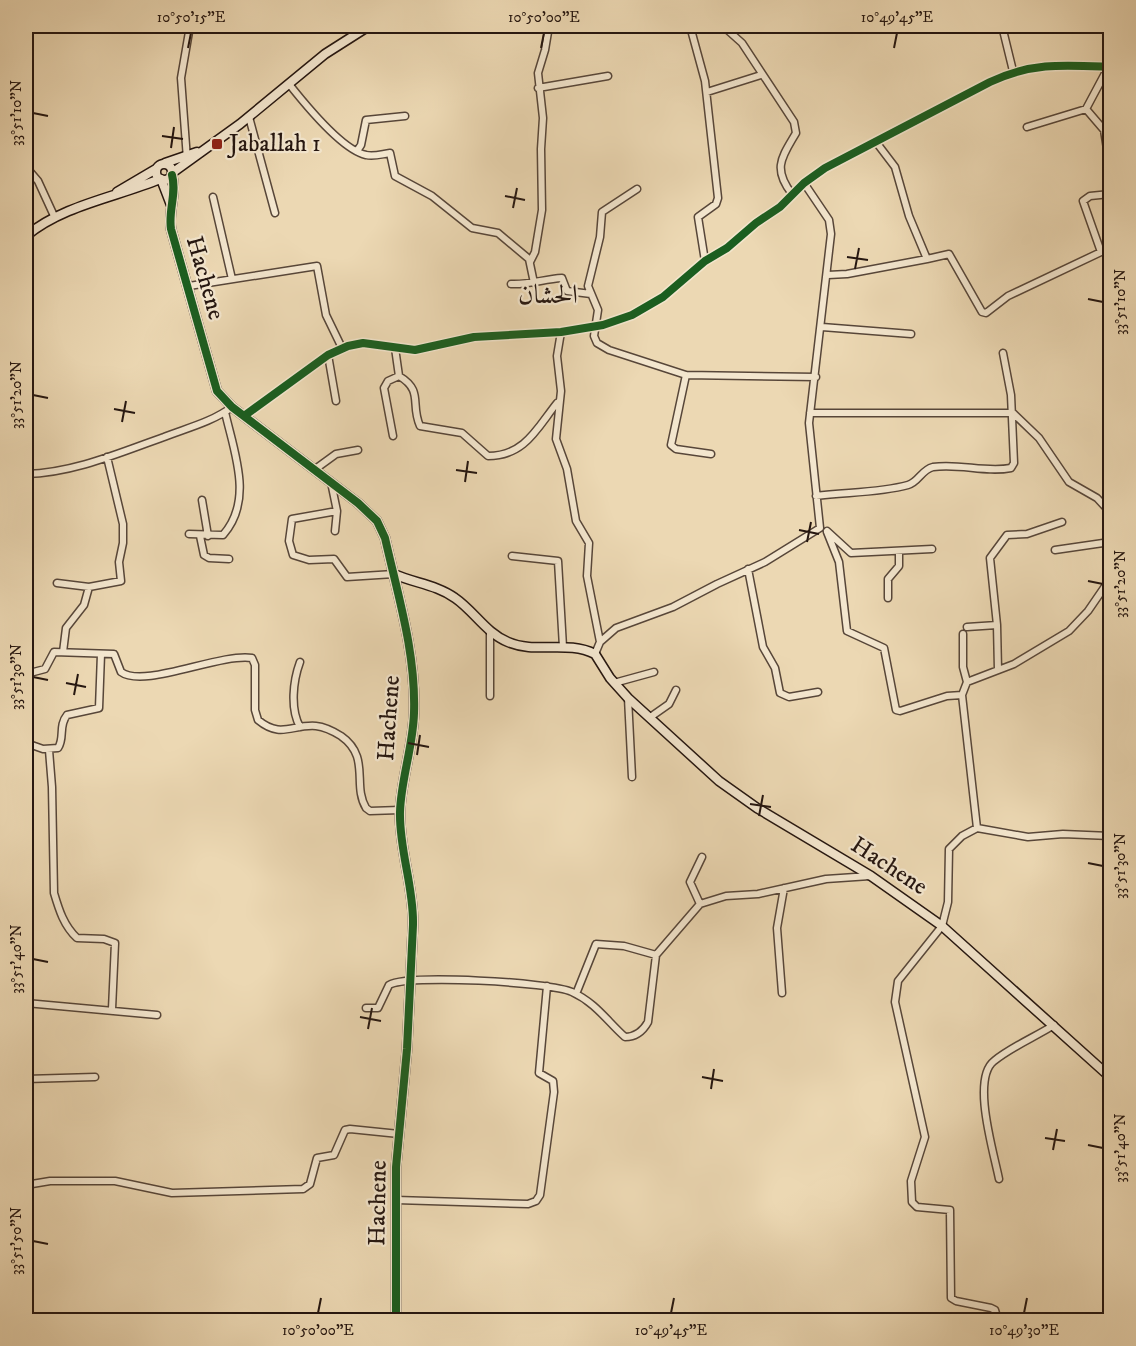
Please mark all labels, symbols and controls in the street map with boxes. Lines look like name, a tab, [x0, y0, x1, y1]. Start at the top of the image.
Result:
text: 10°50'15"E	[157, 8, 226, 27]
text: 10°50'00"E	[508, 8, 580, 27]
text: 10°49'45"E	[861, 8, 934, 27]
text: 33°51'10"N	[7, 80, 26, 146]
place label: Jaballah 1	[227, 129, 321, 159]
marker: Jaballah 1	[210, 137, 224, 151]
street label: Hachene	[179, 233, 231, 323]
text: 33°51'10"N	[1111, 269, 1130, 335]
district label: الحشان	[518, 278, 578, 312]
text: 33°51'20"N	[7, 361, 26, 429]
text: 33°51'20"N	[1111, 550, 1130, 618]
text: 33°51'30"N	[7, 644, 26, 710]
street label: Hachene	[371, 674, 407, 762]
street label: Hachene	[845, 830, 933, 902]
text: 33°51'30"N	[1111, 833, 1130, 899]
text: 33°51'40"N	[7, 924, 26, 994]
text: 33°51'40"N	[1111, 1113, 1130, 1183]
street label: Hachene	[362, 1160, 394, 1246]
text: 33°51'50"N	[7, 1207, 26, 1275]
text: 10°50'00"E	[282, 1321, 354, 1340]
text: 10°49'45"E	[635, 1321, 708, 1340]
text: 10°49'30"E	[989, 1321, 1059, 1340]

